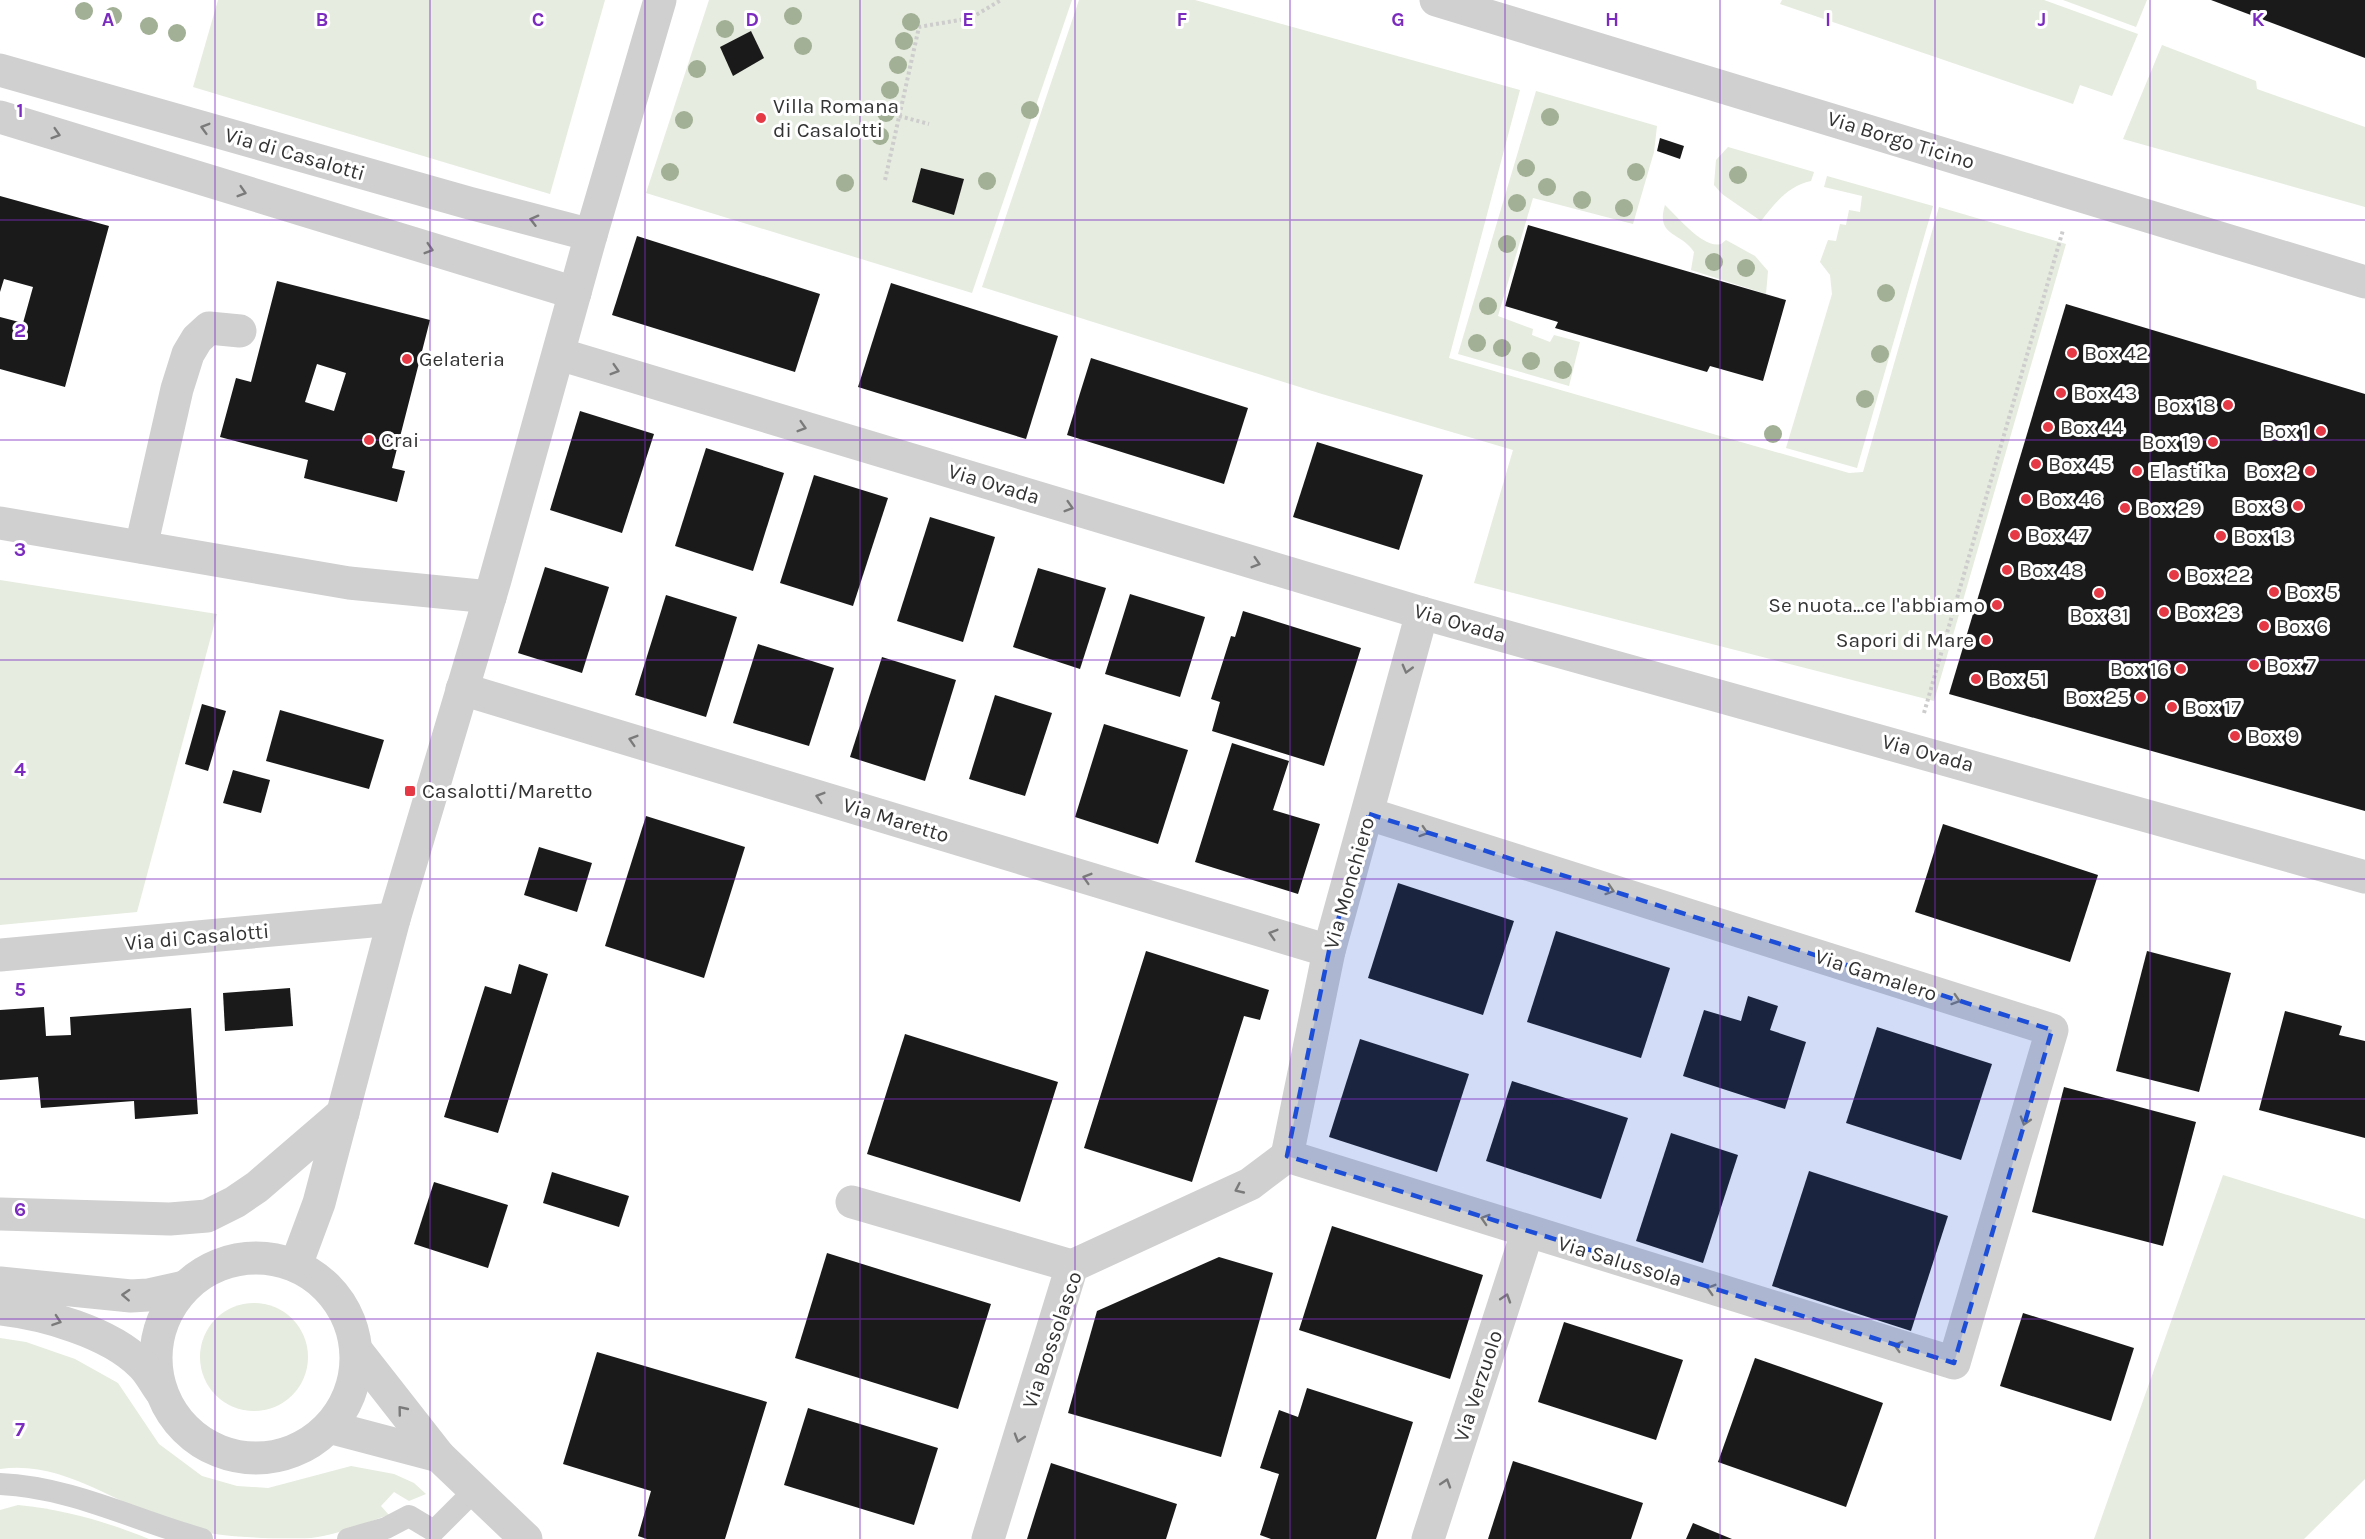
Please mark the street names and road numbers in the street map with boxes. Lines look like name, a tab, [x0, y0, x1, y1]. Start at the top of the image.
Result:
street label: Via Borgo Ticino	[1824, 106, 1978, 174]
street label: Via di Casalotti	[222, 123, 368, 185]
street label: Via Ovada	[945, 459, 1043, 509]
street label: Via Ovada	[1411, 598, 1509, 648]
street label: Via Ovada	[1879, 729, 1977, 777]
street label: Via Maretto	[840, 793, 952, 847]
street label: Via Monchiero	[1319, 814, 1379, 952]
street label: Via di Casalotti	[124, 919, 270, 955]
street label: Via Gamalero	[1812, 944, 1940, 1006]
street label: Via Salussola	[1555, 1231, 1685, 1291]
street label: Via Bossolasco	[1017, 1268, 1087, 1412]
street label: Via Verzuolo	[1449, 1327, 1507, 1445]

